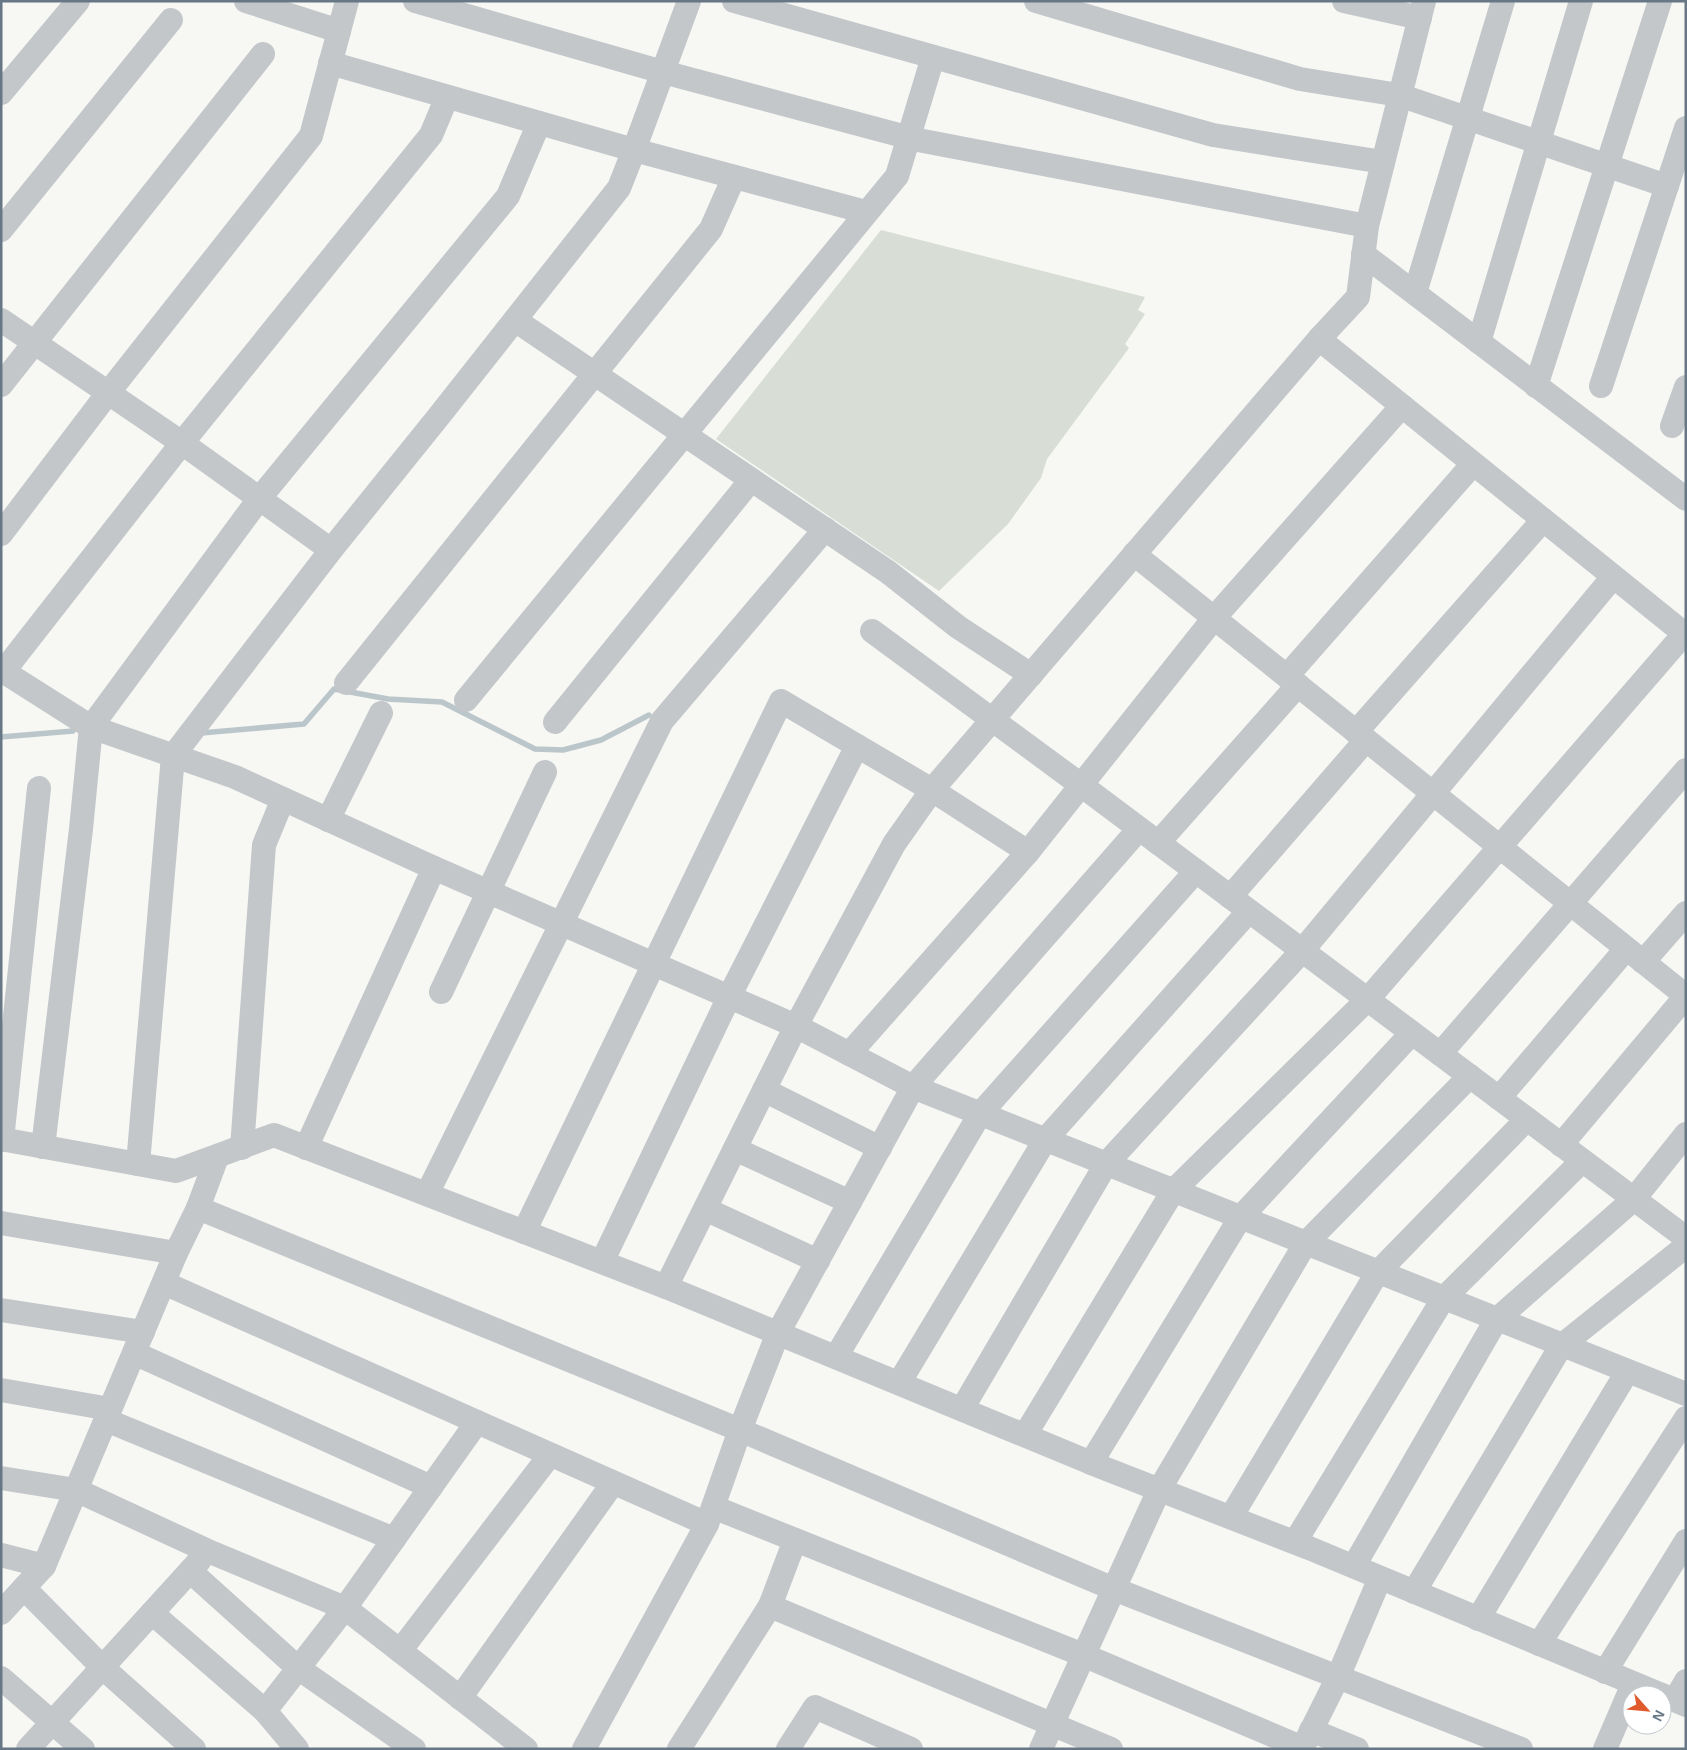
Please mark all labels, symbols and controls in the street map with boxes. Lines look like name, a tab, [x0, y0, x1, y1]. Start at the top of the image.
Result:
north arrow	[1622, 1685, 1672, 1735]
text: N	[1649, 1708, 1668, 1724]

